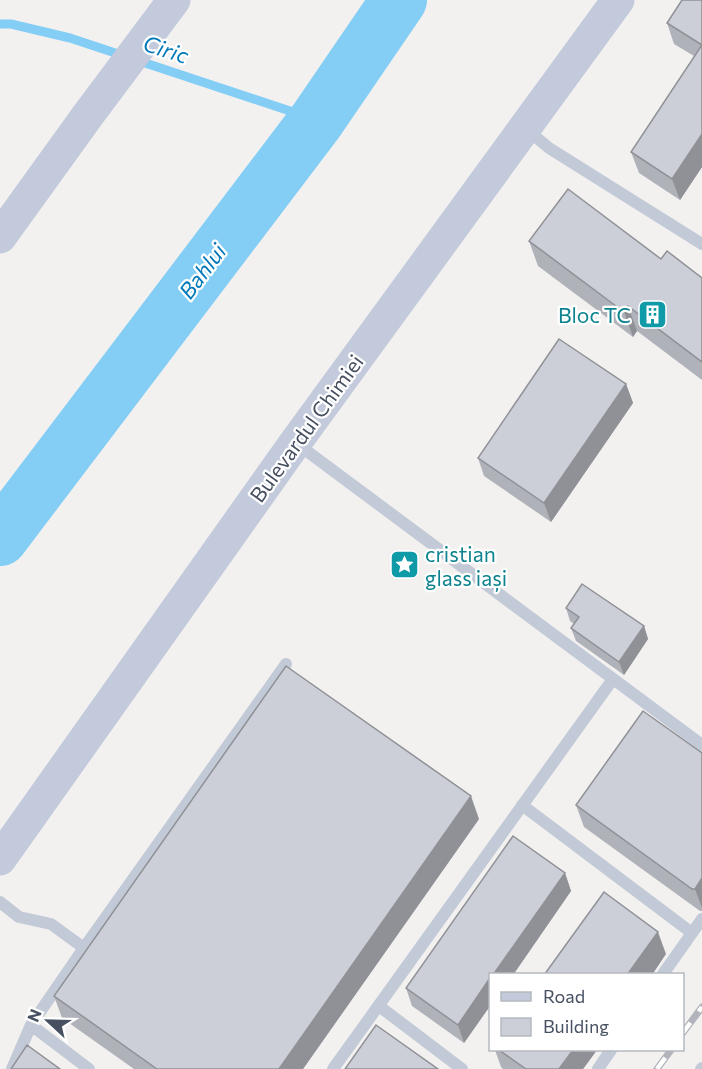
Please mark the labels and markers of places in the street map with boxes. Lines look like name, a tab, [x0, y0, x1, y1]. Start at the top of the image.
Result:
building icon: Bloc TC	[636, 298, 668, 330]
place label: Bloc TC	[558, 302, 631, 327]
place label: cristian glass iași	[425, 541, 507, 592]
place icon: cristian glass iași	[388, 549, 420, 581]

